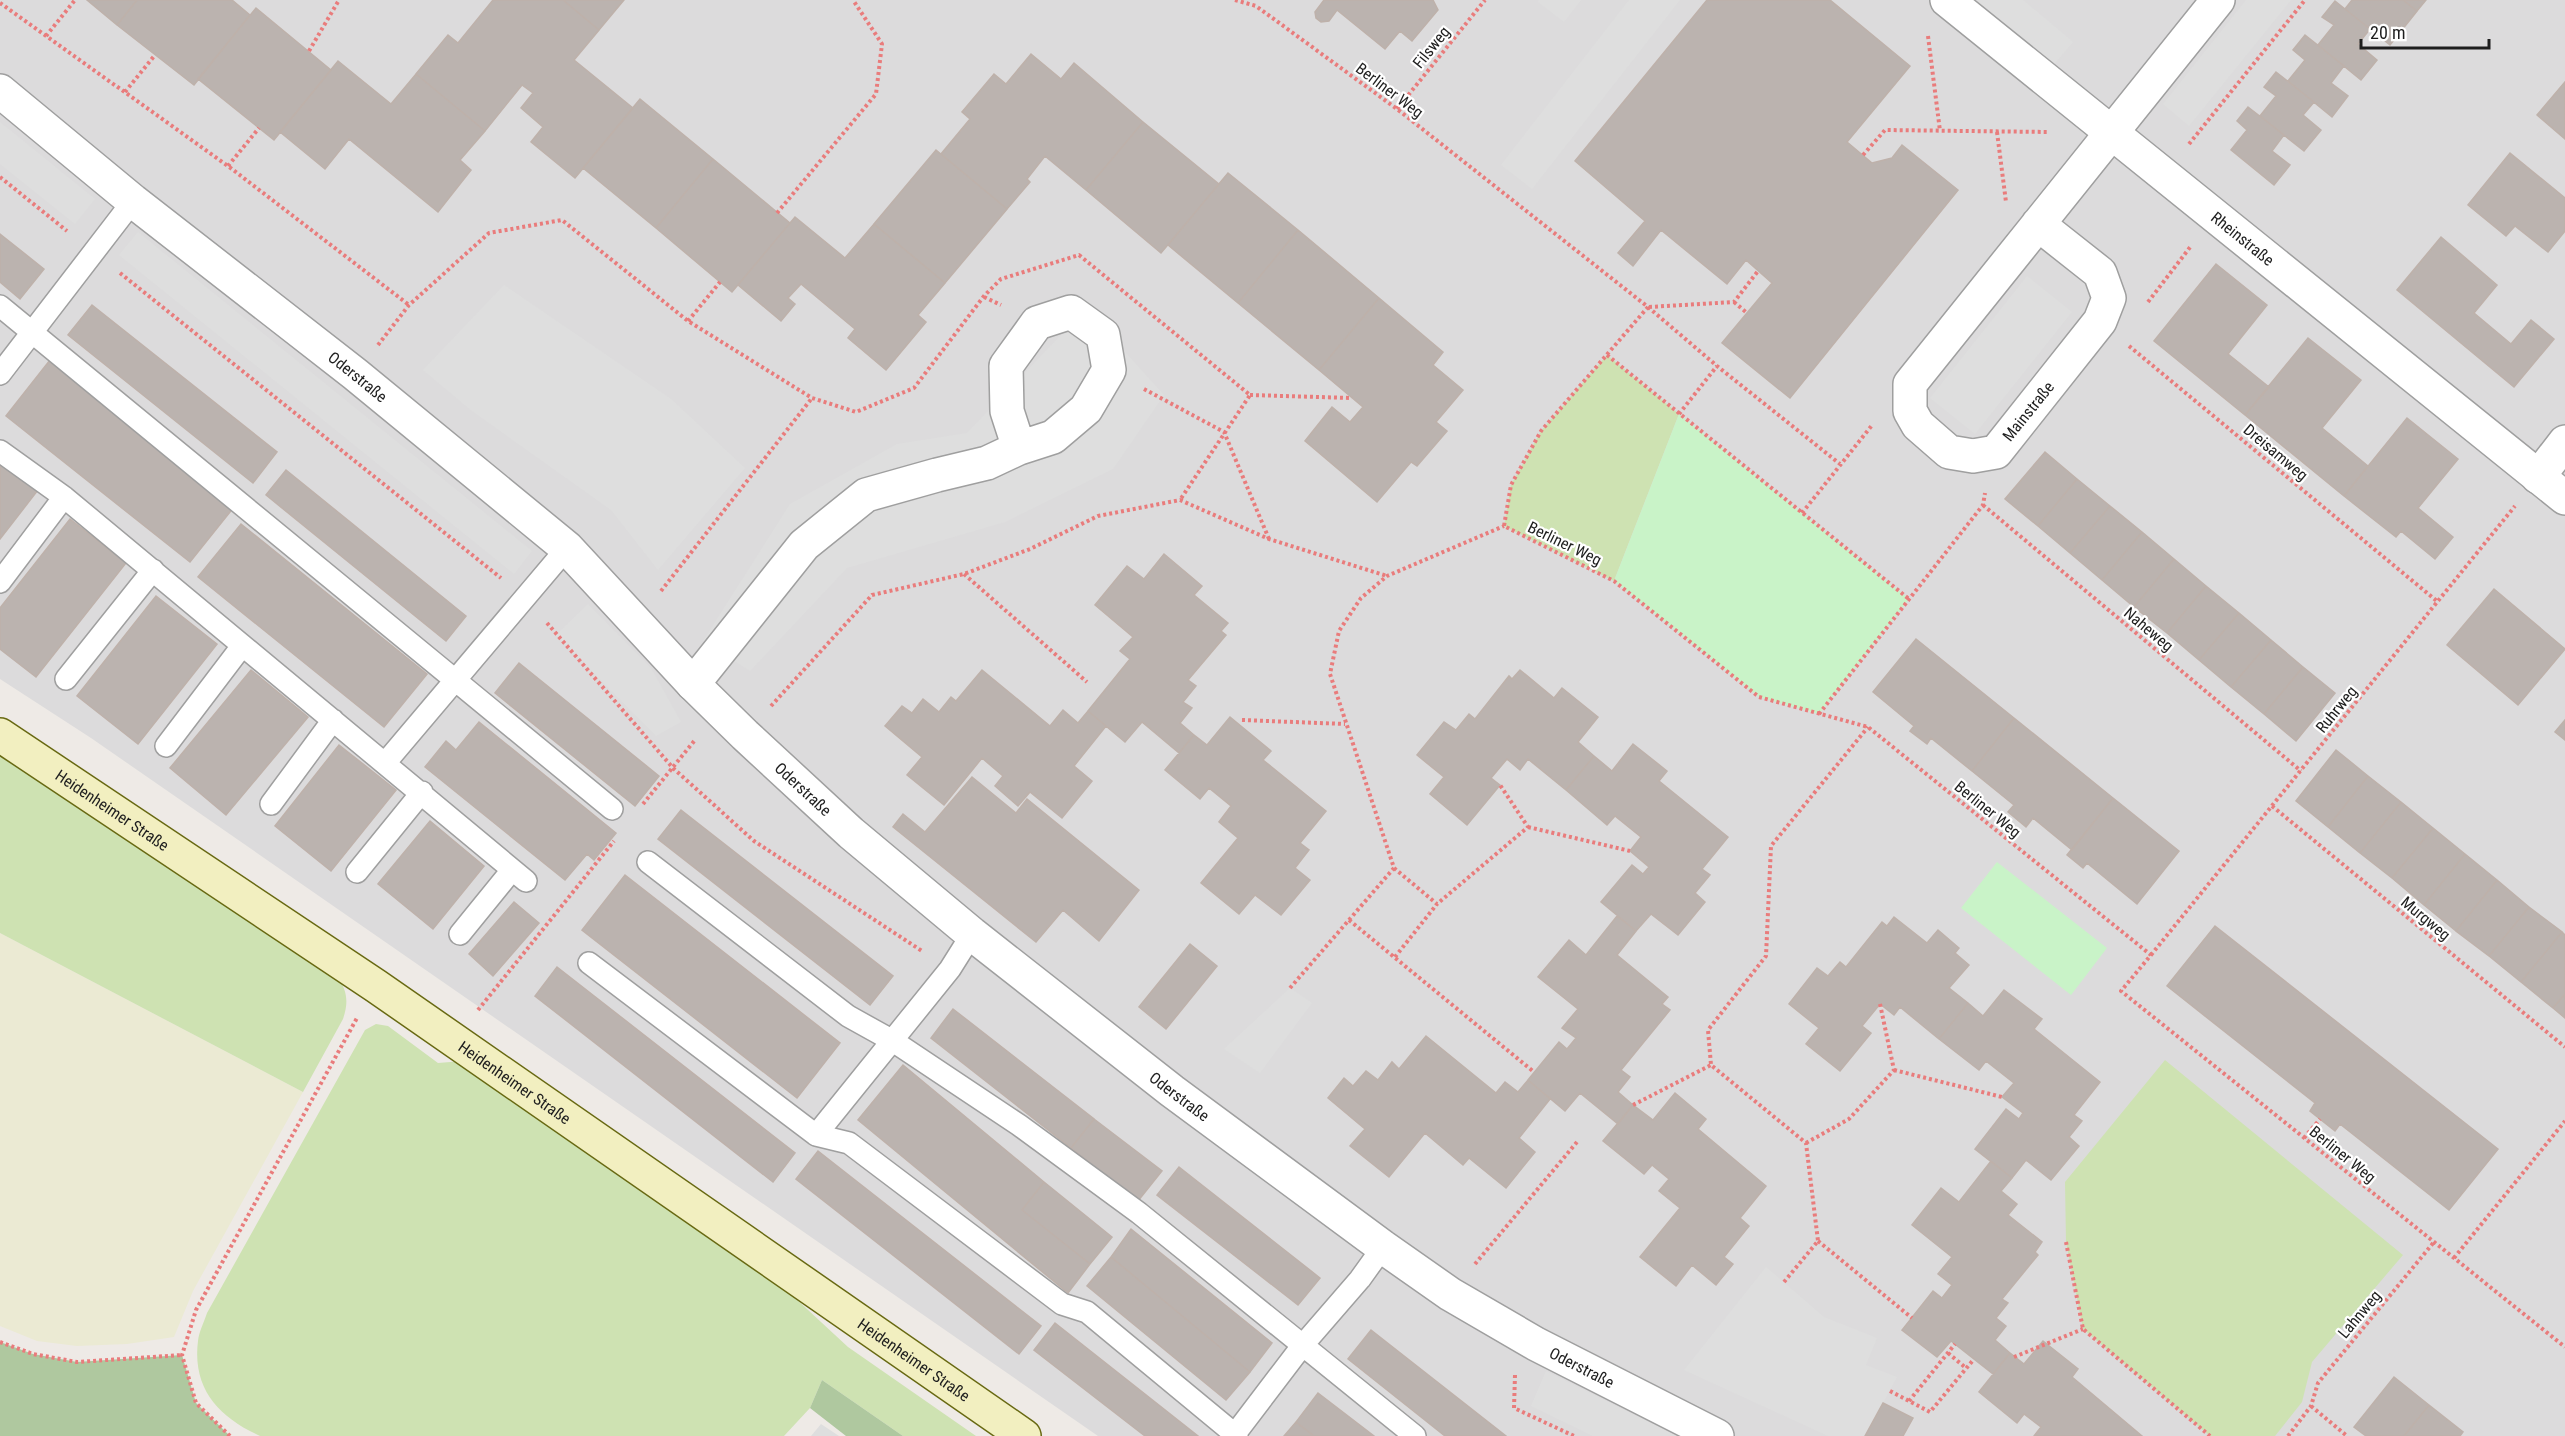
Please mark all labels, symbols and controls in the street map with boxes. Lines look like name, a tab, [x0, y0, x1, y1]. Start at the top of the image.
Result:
scale bar	[2361, 12, 2488, 50]
text: 20 m	[2370, 22, 2405, 43]
street label: Filsweg	[1409, 23, 1454, 72]
street label: Berliner Weg	[1352, 59, 1427, 122]
street label: Rheinstraße	[2207, 208, 2278, 270]
street label: Oderstraße	[324, 348, 391, 406]
street label: Mainstraße	[1999, 378, 2058, 445]
street label: Dreisamweg	[2240, 420, 2312, 485]
street label: Berliner Weg	[1525, 517, 1605, 569]
street label: Naheweg	[2120, 603, 2177, 655]
street label: Ruhrweg	[2312, 682, 2361, 737]
street label: Oderstraße	[771, 759, 835, 820]
street label: Heidenheimer Straße	[52, 766, 172, 855]
street label: Berliner Weg	[1951, 777, 2025, 842]
street label: Murgweg	[2397, 892, 2454, 944]
street label: Heidenheimer Straße	[455, 1037, 574, 1128]
street label: Oderstraße	[1146, 1068, 1213, 1125]
street label: Berliner Weg	[2306, 1122, 2380, 1187]
street label: Lahnweg	[2334, 1287, 2385, 1342]
street label: Heidenheimer Straße	[854, 1314, 973, 1406]
street label: Oderstraße	[1546, 1343, 1617, 1392]

